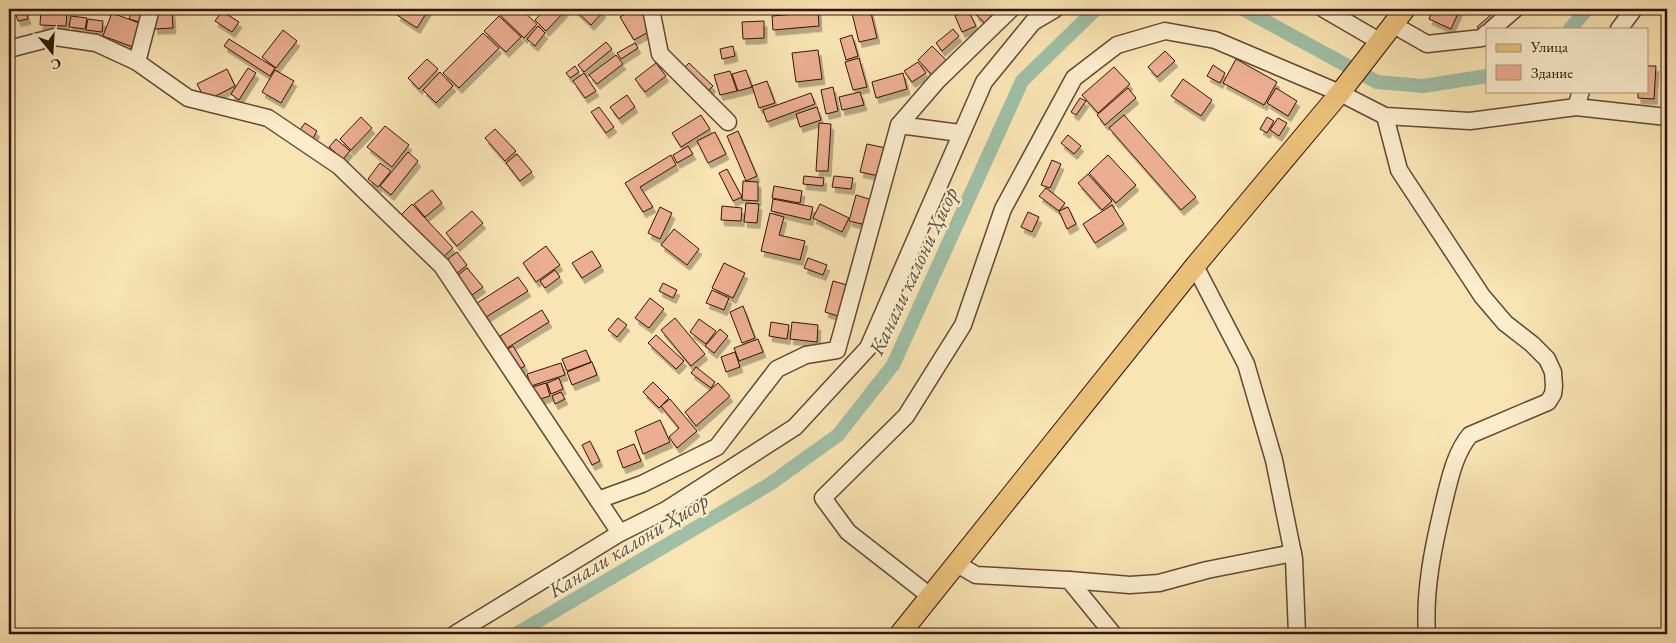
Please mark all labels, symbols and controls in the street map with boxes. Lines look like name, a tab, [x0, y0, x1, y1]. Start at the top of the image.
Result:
north arrow	[28, 28, 78, 78]
legend	[1486, 28, 1648, 92]
text: Улица	[1530, 37, 1568, 56]
text: С	[48, 54, 64, 74]
text: Здание	[1531, 63, 1573, 82]
water label: Канали калони Ҳисор	[862, 182, 964, 360]
water label: Канали калони Ҳисор	[542, 486, 714, 604]

